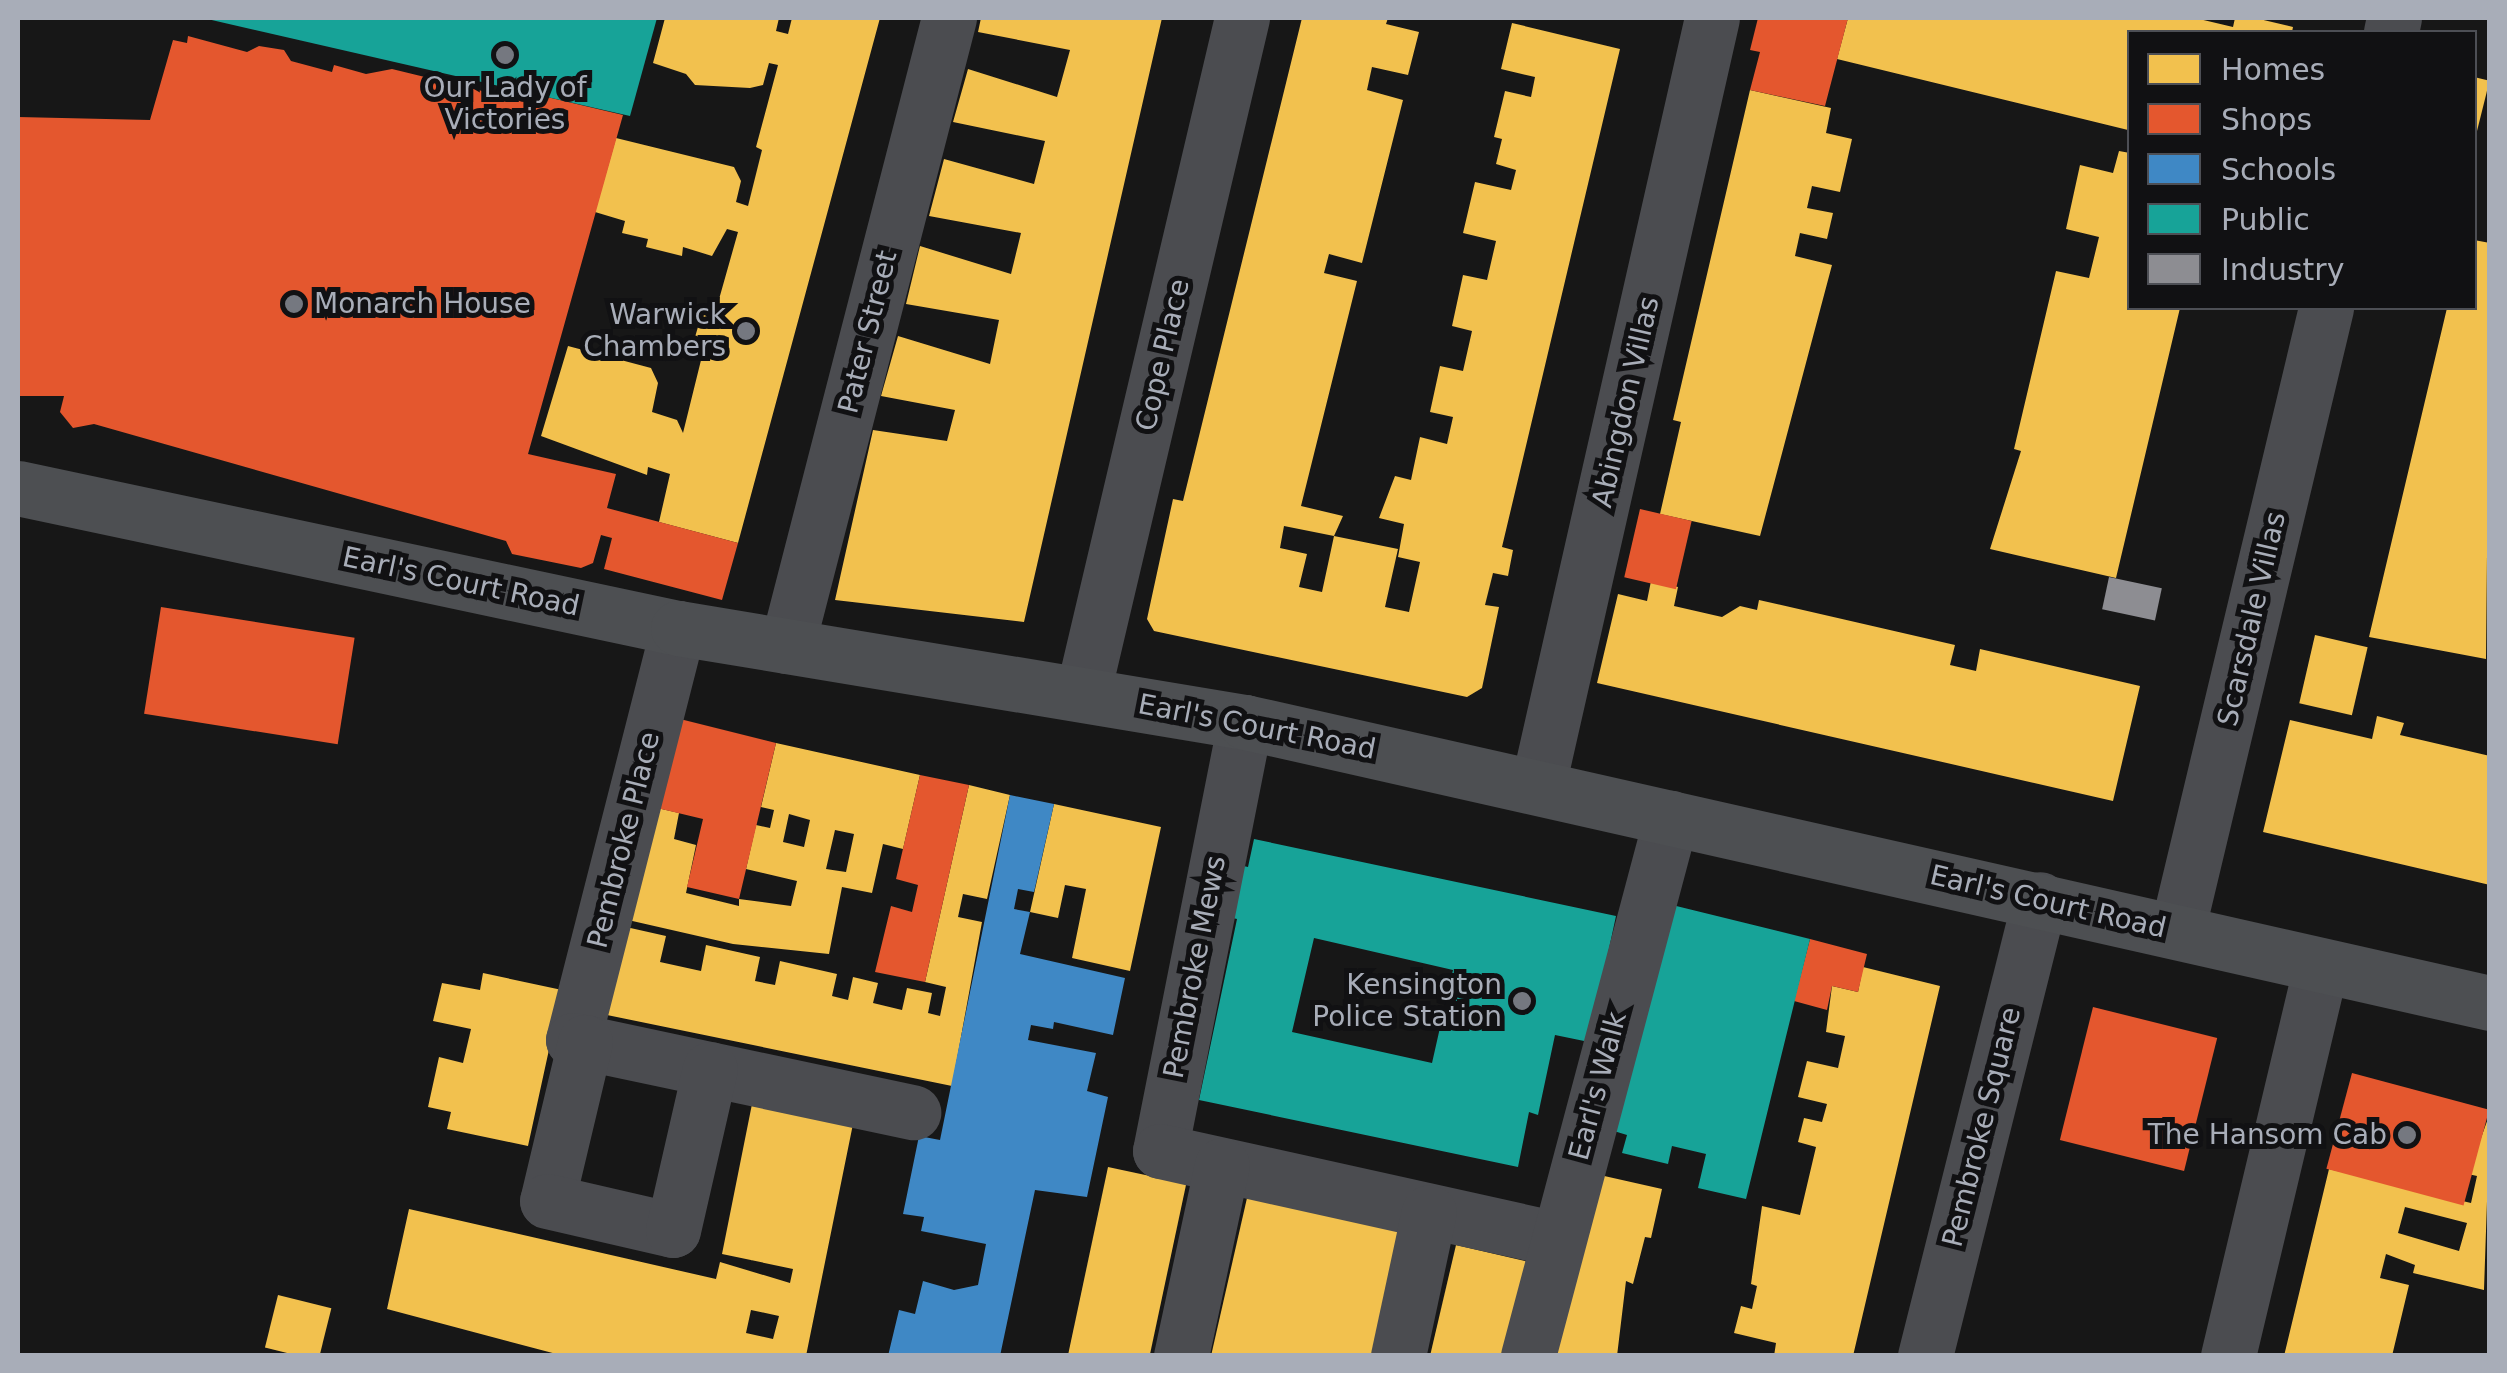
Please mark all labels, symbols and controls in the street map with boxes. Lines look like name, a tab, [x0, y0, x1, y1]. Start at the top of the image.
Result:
legend	[2127, 30, 2477, 310]
marker: Our Lady of Victories	[494, 44, 516, 66]
text: Homes	[2221, 52, 2325, 87]
place label: Our Lady of Victories	[423, 71, 587, 137]
text: Shops	[2221, 102, 2312, 137]
text: Schools	[2221, 152, 2336, 187]
text: Public	[2221, 202, 2310, 237]
street label: Pater Street	[832, 247, 904, 417]
text: Industry	[2221, 252, 2344, 287]
street label: Cope Place	[1129, 276, 1197, 434]
place label: Monarch House	[314, 287, 531, 321]
marker: Monarch House	[283, 293, 305, 315]
street label: Abingdon Villas	[1585, 293, 1667, 511]
place label: Warwick Chambers	[583, 298, 726, 364]
marker: Warwick Chambers	[735, 320, 757, 342]
street label: Scarsdale Villas	[2211, 509, 2293, 729]
street label: Earl's Court Road	[339, 540, 583, 624]
street label: Earl's Court Road	[1135, 687, 1379, 767]
street label: Pembroke Place	[581, 728, 667, 952]
street label: Pembroke Mews	[1157, 853, 1233, 1081]
street label: Earl's Court Road	[1927, 858, 2169, 946]
place label: Kensington Police Station	[1312, 968, 1502, 1034]
marker: Kensington Police Station	[1511, 990, 1533, 1012]
street label: Pembroke Square	[1936, 1004, 2028, 1250]
street label: Earl's Walk	[1562, 1008, 1634, 1164]
place label: The Hansom Cab	[2148, 1118, 2387, 1152]
marker: The Hansom Cab	[2396, 1124, 2418, 1146]

